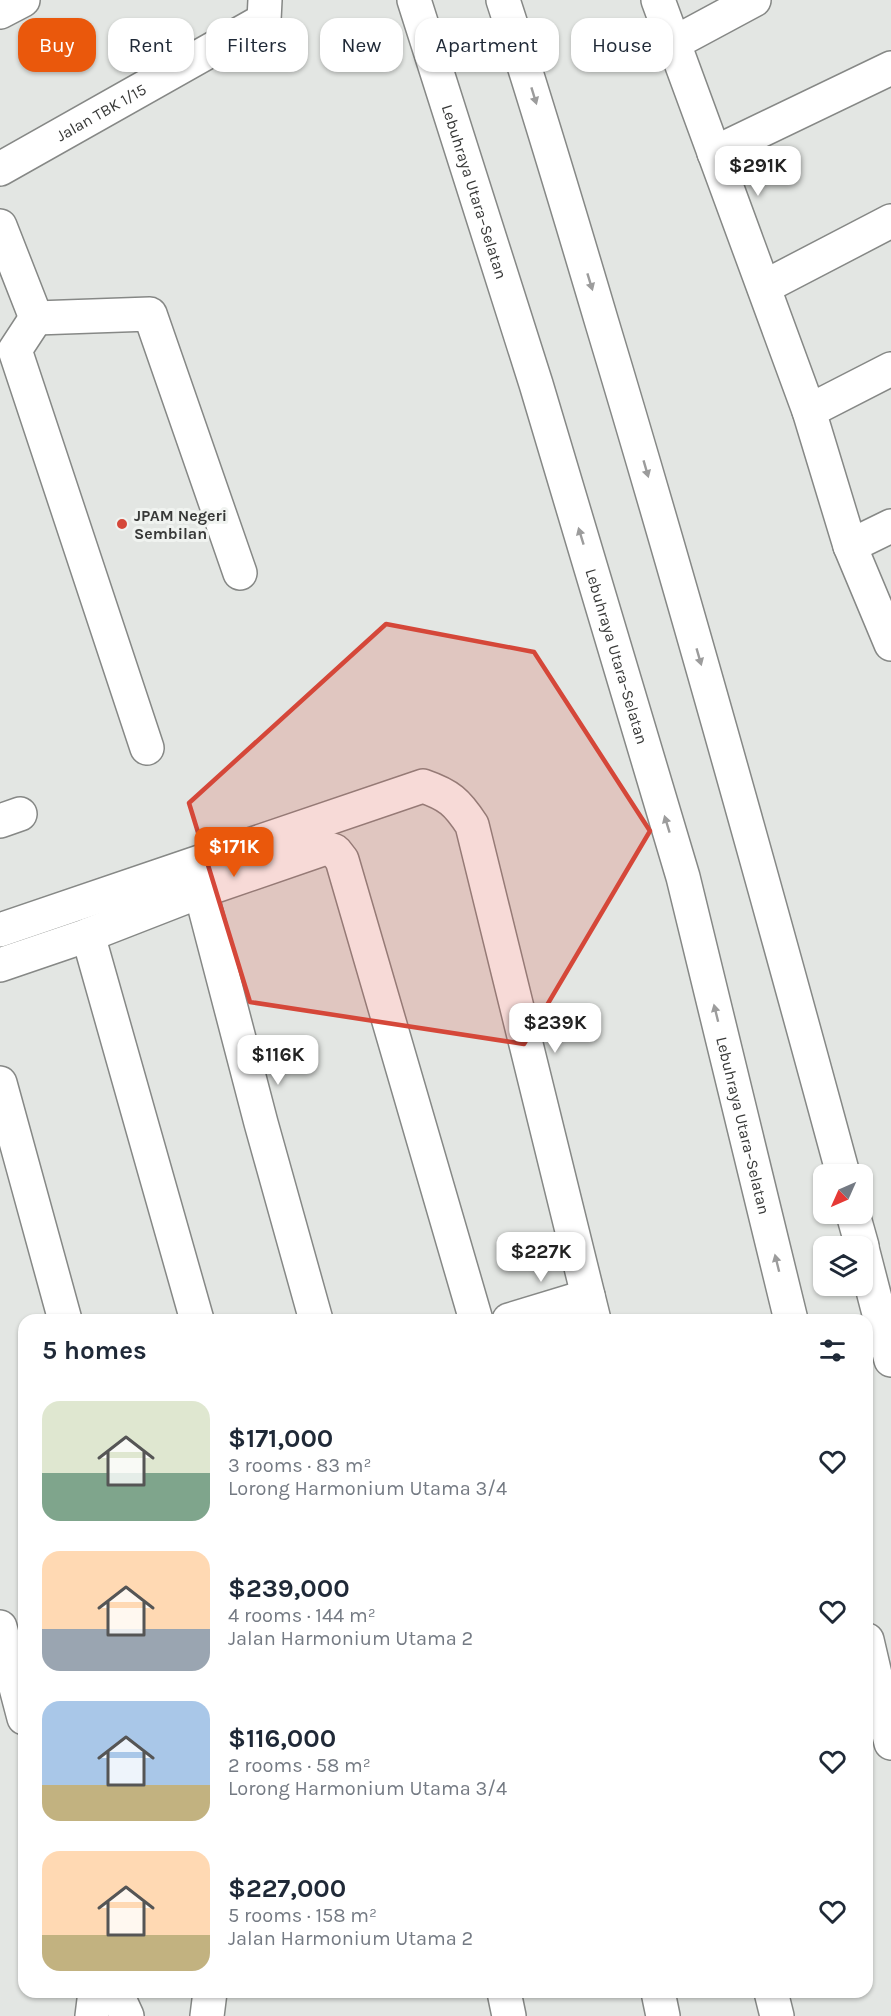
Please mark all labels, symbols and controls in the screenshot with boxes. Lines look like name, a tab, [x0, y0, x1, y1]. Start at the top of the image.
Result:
chip: Buy	[18, 18, 96, 72]
chip: Rent	[108, 18, 194, 72]
chip: Filters	[206, 18, 308, 72]
chip: New	[320, 18, 403, 72]
chip: Apartment	[415, 18, 559, 72]
chip: House	[571, 18, 673, 72]
street label: Jalan TBK 1/15	[53, 80, 150, 145]
one-way arrow	[530, 87, 539, 105]
street label: Lebuhraya Utara–Selatan	[438, 102, 511, 282]
pin: $291K	[716, 146, 800, 197]
text: $291K	[729, 154, 787, 177]
one-way arrow	[586, 273, 595, 291]
one-way arrow	[641, 460, 651, 478]
place label: JPAM Negeri Sembilan	[134, 506, 227, 543]
marker: JPAM Negeri Sembilan	[115, 517, 129, 531]
one-way arrow	[576, 527, 585, 545]
street label: Lebuhraya Utara–Selatan	[582, 566, 652, 746]
one-way arrow	[695, 647, 705, 666]
one-way arrow	[662, 815, 671, 833]
pin: $171K	[192, 827, 276, 878]
text: $171K	[208, 835, 260, 858]
pin: $239K	[513, 1003, 597, 1054]
one-way arrow	[710, 1003, 720, 1022]
text: $239K	[523, 1011, 587, 1034]
pin: $116K	[236, 1035, 320, 1086]
street label: Lebuhraya Utara–Selatan	[712, 1035, 774, 1216]
text: $116K	[251, 1043, 305, 1066]
north arrow	[813, 1164, 873, 1224]
map controls	[813, 1164, 873, 1296]
pin: $227K	[499, 1232, 583, 1283]
button: layers	[813, 1236, 873, 1296]
text: $227K	[510, 1240, 572, 1263]
one-way arrow	[772, 1254, 782, 1272]
icon: filters	[816, 1334, 849, 1367]
text: 5 homes	[42, 1335, 147, 1366]
text: $171,000	[228, 1423, 333, 1454]
icon: home	[90, 1425, 162, 1497]
icon: heart	[816, 1445, 849, 1478]
text: 3 rooms · 83 m²	[228, 1454, 372, 1477]
text: Lorong Harmonium Utama 3/4	[228, 1477, 507, 1500]
text: $239,000	[228, 1573, 350, 1604]
icon: home	[90, 1575, 162, 1647]
icon: heart	[816, 1595, 849, 1628]
text: 4 rooms · 144 m²	[228, 1604, 376, 1627]
text: Jalan Harmonium Utama 2	[228, 1627, 473, 1650]
text: $116,000	[228, 1723, 336, 1754]
icon: home	[90, 1725, 162, 1797]
icon: heart	[816, 1745, 849, 1778]
text: 2 rooms · 58 m²	[228, 1754, 371, 1777]
text: Lorong Harmonium Utama 3/4	[228, 1777, 507, 1800]
text: $227,000	[228, 1873, 346, 1904]
icon: home	[90, 1875, 162, 1947]
icon: heart	[816, 1895, 849, 1928]
text: 5 rooms · 158 m²	[228, 1904, 377, 1927]
text: Jalan Harmonium Utama 2	[228, 1927, 473, 1950]

